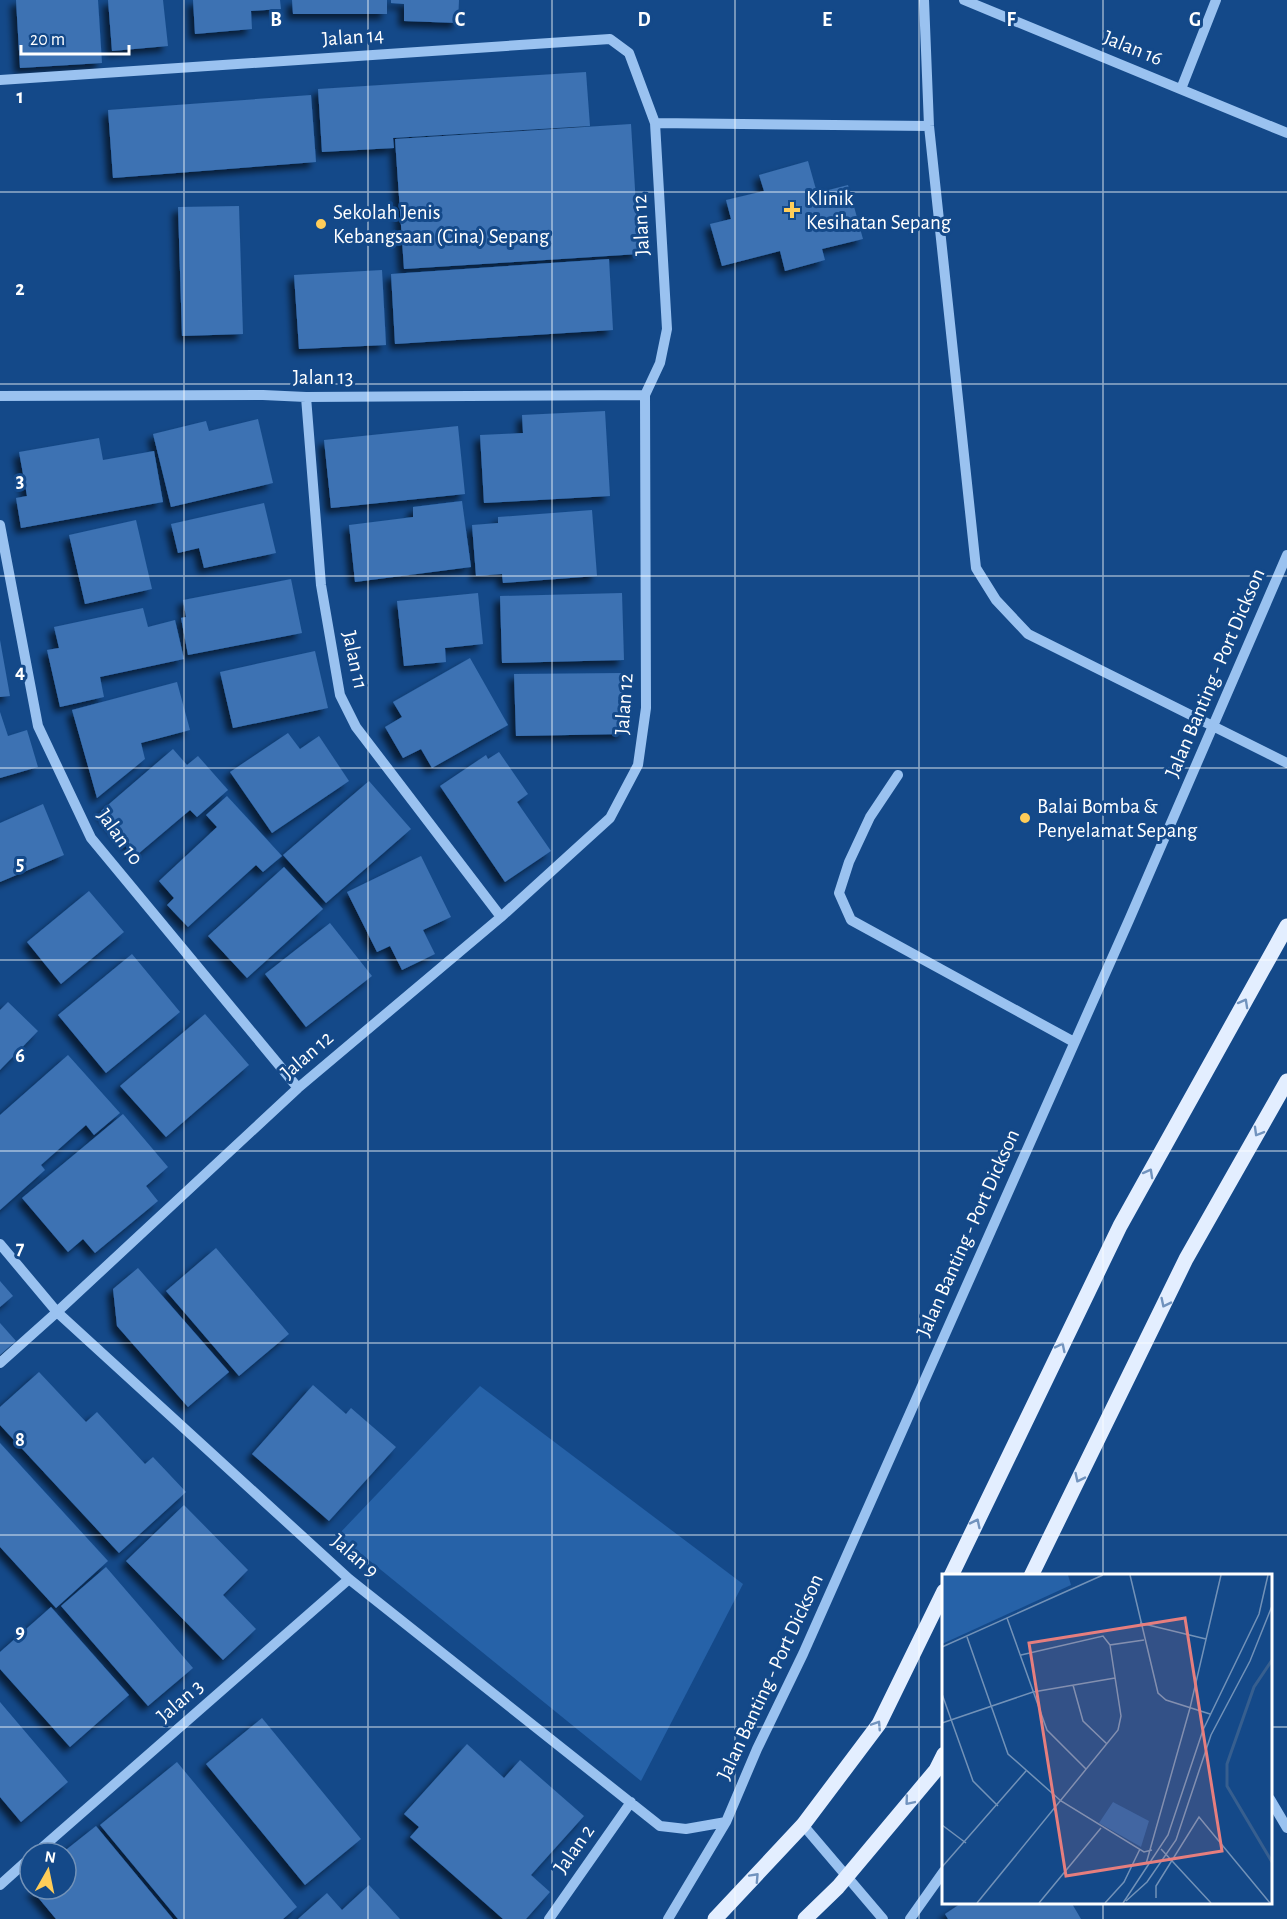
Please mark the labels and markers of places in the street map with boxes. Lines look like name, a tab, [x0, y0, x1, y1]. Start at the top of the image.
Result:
place label: Klinik Kesihatan Sepang	[806, 188, 952, 233]
marker: Klinik Kesihatan Sepang	[783, 201, 801, 219]
place label: Sekolah Jenis Kebangsaan (Cina) Sepang	[333, 202, 550, 247]
marker: Sekolah Jenis Kebangsaan (Cina) Sepang	[314, 217, 328, 231]
place label: Balai Bomba & Penyelamat Sepang	[1037, 796, 1198, 841]
marker: Balai Bomba & Penyelamat Sepang	[1018, 811, 1032, 825]

